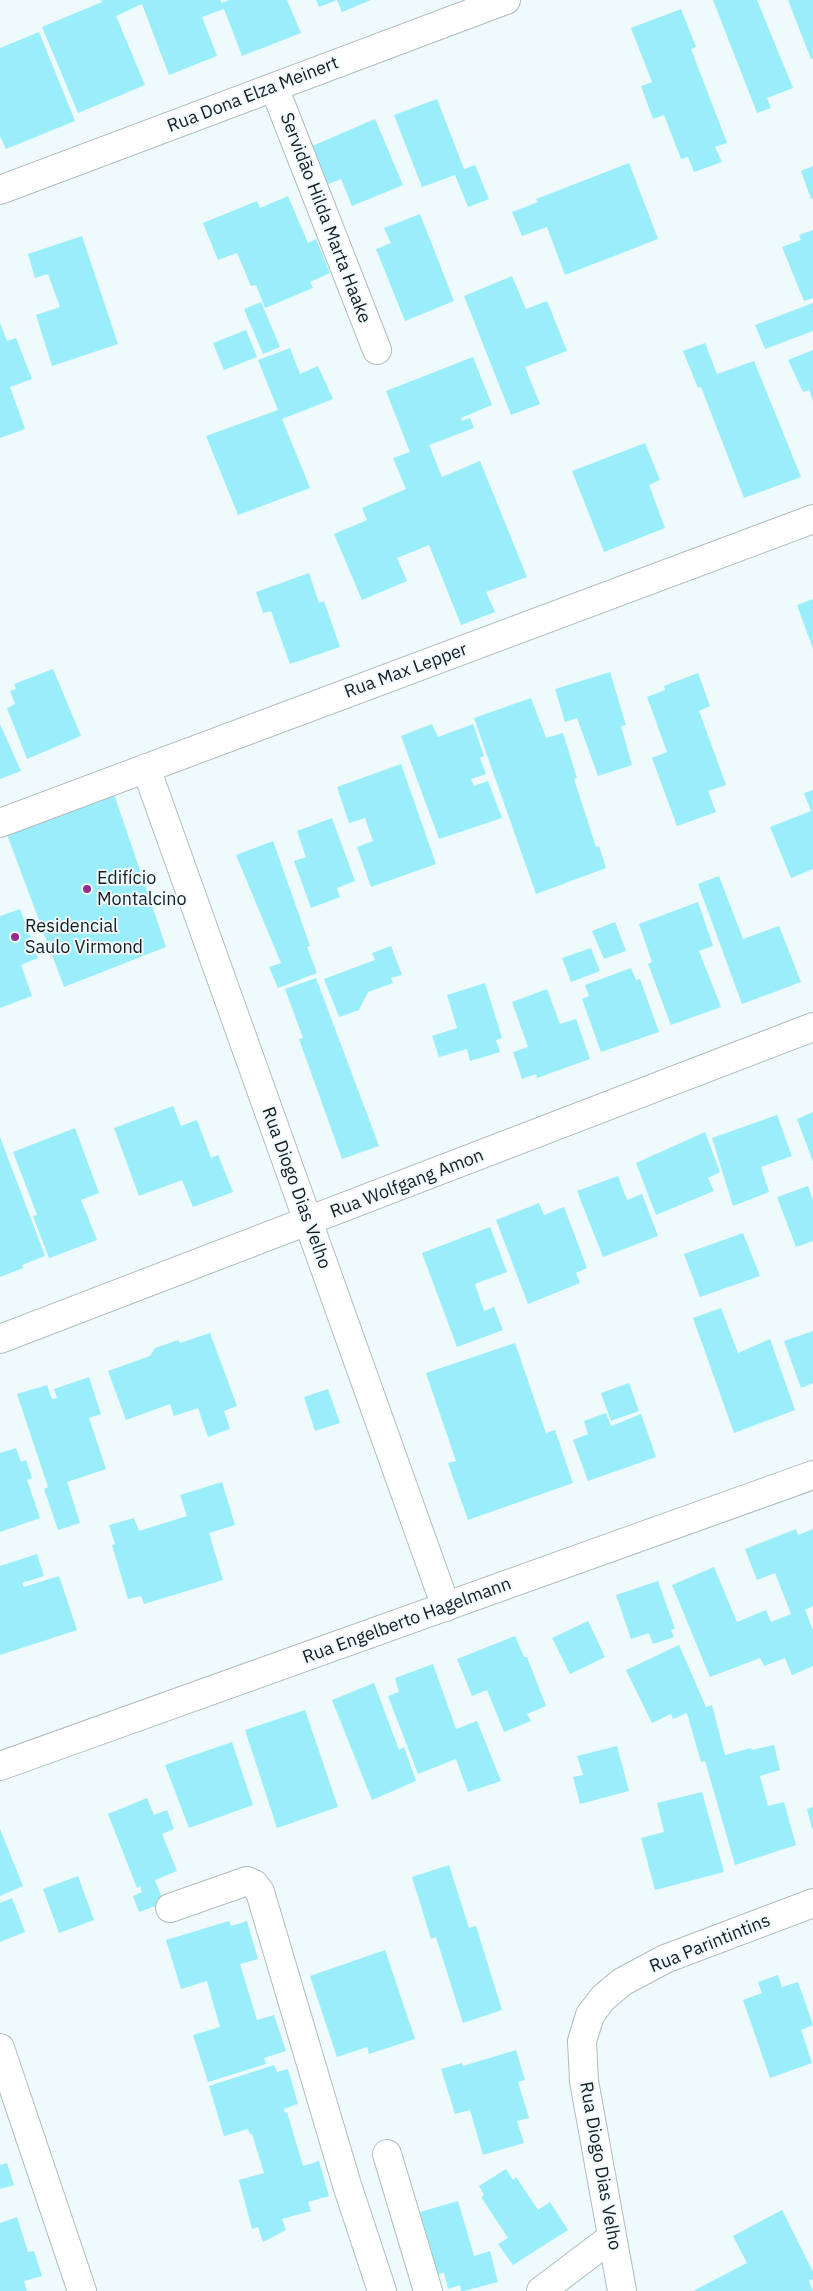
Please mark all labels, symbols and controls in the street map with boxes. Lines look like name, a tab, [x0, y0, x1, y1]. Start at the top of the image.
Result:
street label: Rua Dona Elza Meinert	[164, 52, 342, 138]
street label: Servidão Hilda Marta Haake	[275, 110, 375, 326]
street label: Rua Max Lepper	[342, 639, 470, 703]
place label: Edifício Montalcino	[97, 868, 187, 911]
marker: Edifício Montalcino	[81, 883, 93, 895]
place label: Residencial Saulo Virmond	[25, 916, 143, 959]
marker: Residencial Saulo Virmond	[9, 931, 21, 943]
street label: Rua Diogo Dias Velho	[257, 1104, 335, 1272]
street label: Rua Wolfgang Amon	[327, 1145, 487, 1223]
street label: Rua Engelberto Hagelmann	[300, 1573, 514, 1669]
street label: Rua Parintintins	[647, 1910, 773, 1978]
street label: Rua Diogo Dias Velho	[575, 2080, 625, 2252]

